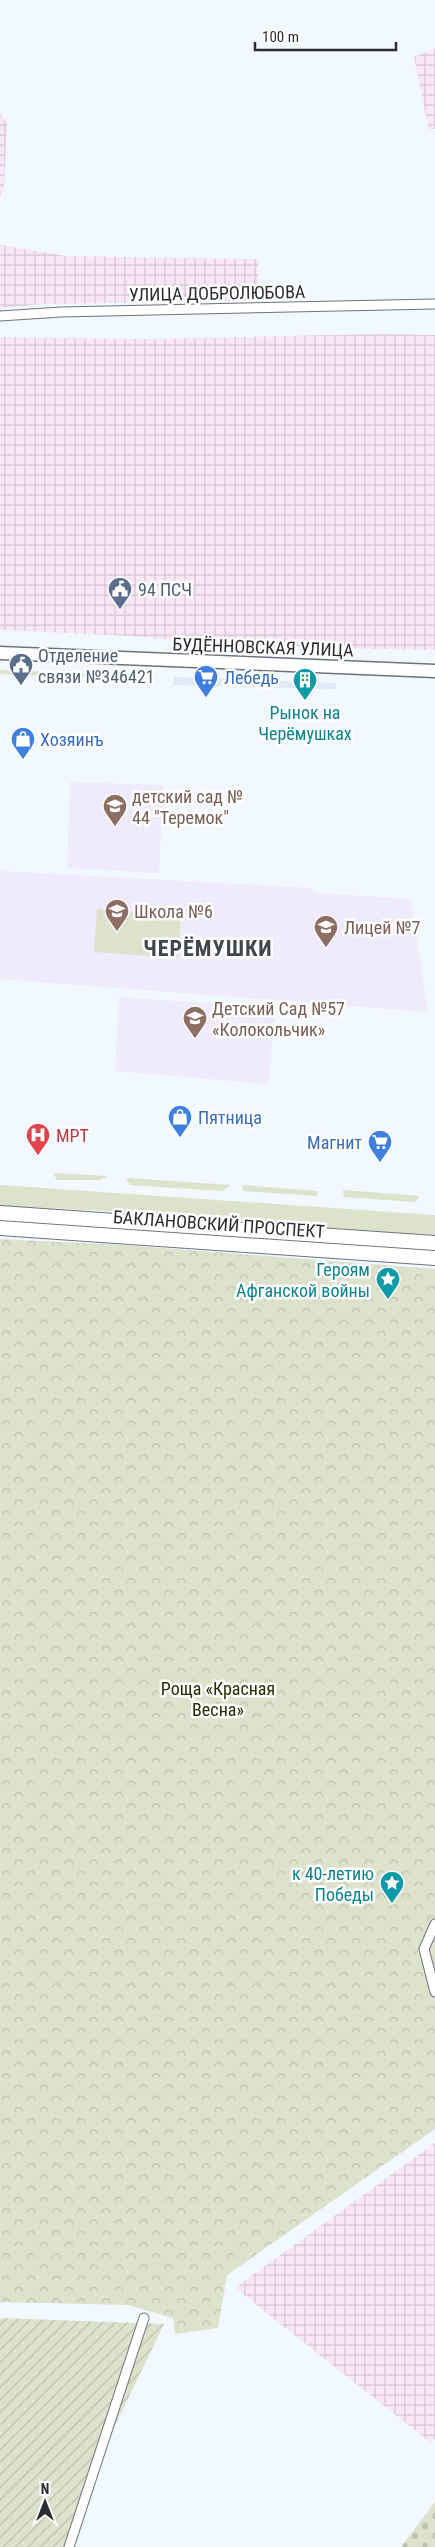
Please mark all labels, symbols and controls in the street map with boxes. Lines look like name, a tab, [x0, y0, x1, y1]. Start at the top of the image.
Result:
scale bar	[255, 20, 396, 52]
text: 100 m	[262, 28, 299, 46]
street label: УЛИЦА ДОБРОЛЮБОВА	[129, 281, 306, 305]
public building icon: 94 ПСЧ	[107, 576, 133, 610]
place label: 94 ПСЧ	[138, 579, 192, 600]
street label: БУДЁННОВСКАЯ УЛИЦА	[172, 633, 355, 661]
place label: Отделение связи №346421	[38, 645, 155, 687]
public building icon: Отделение связи №346421	[8, 652, 34, 686]
supermarket icon: Лебедь	[193, 664, 219, 698]
place label: Лебедь	[224, 667, 279, 688]
building icon: Рынок на Черёмушках	[292, 667, 318, 701]
place label: Рынок на Черёмушках	[258, 702, 352, 744]
shop icon: Хозяинъ	[10, 726, 36, 760]
place label: Хозяинъ	[40, 729, 104, 750]
place label: детский сад № 44 "Теремок"	[132, 786, 243, 828]
school or university icon: детский сад № 44 "Теремок"	[102, 793, 128, 827]
school or university icon: Школа №6	[104, 898, 130, 932]
place label: Школа №6	[134, 901, 213, 922]
school or university icon: Лицей №7	[313, 914, 339, 948]
place label: Лицей №7	[344, 917, 420, 938]
district label: ЧЕРЁМУШКИ	[143, 936, 273, 961]
place label: Детский Сад №57 «Колокольчик»	[212, 998, 345, 1040]
school or university icon: Детский Сад №57 «Колокольчик»	[182, 1005, 208, 1039]
shop icon: Пятница	[167, 1104, 193, 1138]
place label: Пятница	[198, 1107, 262, 1128]
hospital icon: МРТ	[25, 1122, 51, 1156]
place label: МРТ	[56, 1125, 89, 1146]
supermarket icon: Магнит	[367, 1129, 393, 1163]
place label: Магнит	[307, 1132, 362, 1153]
street label: БАКЛАНОВСКИЙ ПРОСПЕКТ	[112, 1206, 326, 1242]
place label: Героям Афганской войны	[236, 1259, 370, 1301]
place icon: Героям Афганской войны	[375, 1266, 401, 1300]
park label: Роща «Красная Весна»	[161, 1678, 275, 1720]
place label: к 40-летию Победы	[292, 1863, 374, 1905]
place icon: к 40-летию Победы	[379, 1870, 405, 1904]
north arrow	[20, 2477, 70, 2527]
text: N	[41, 2481, 49, 2497]

